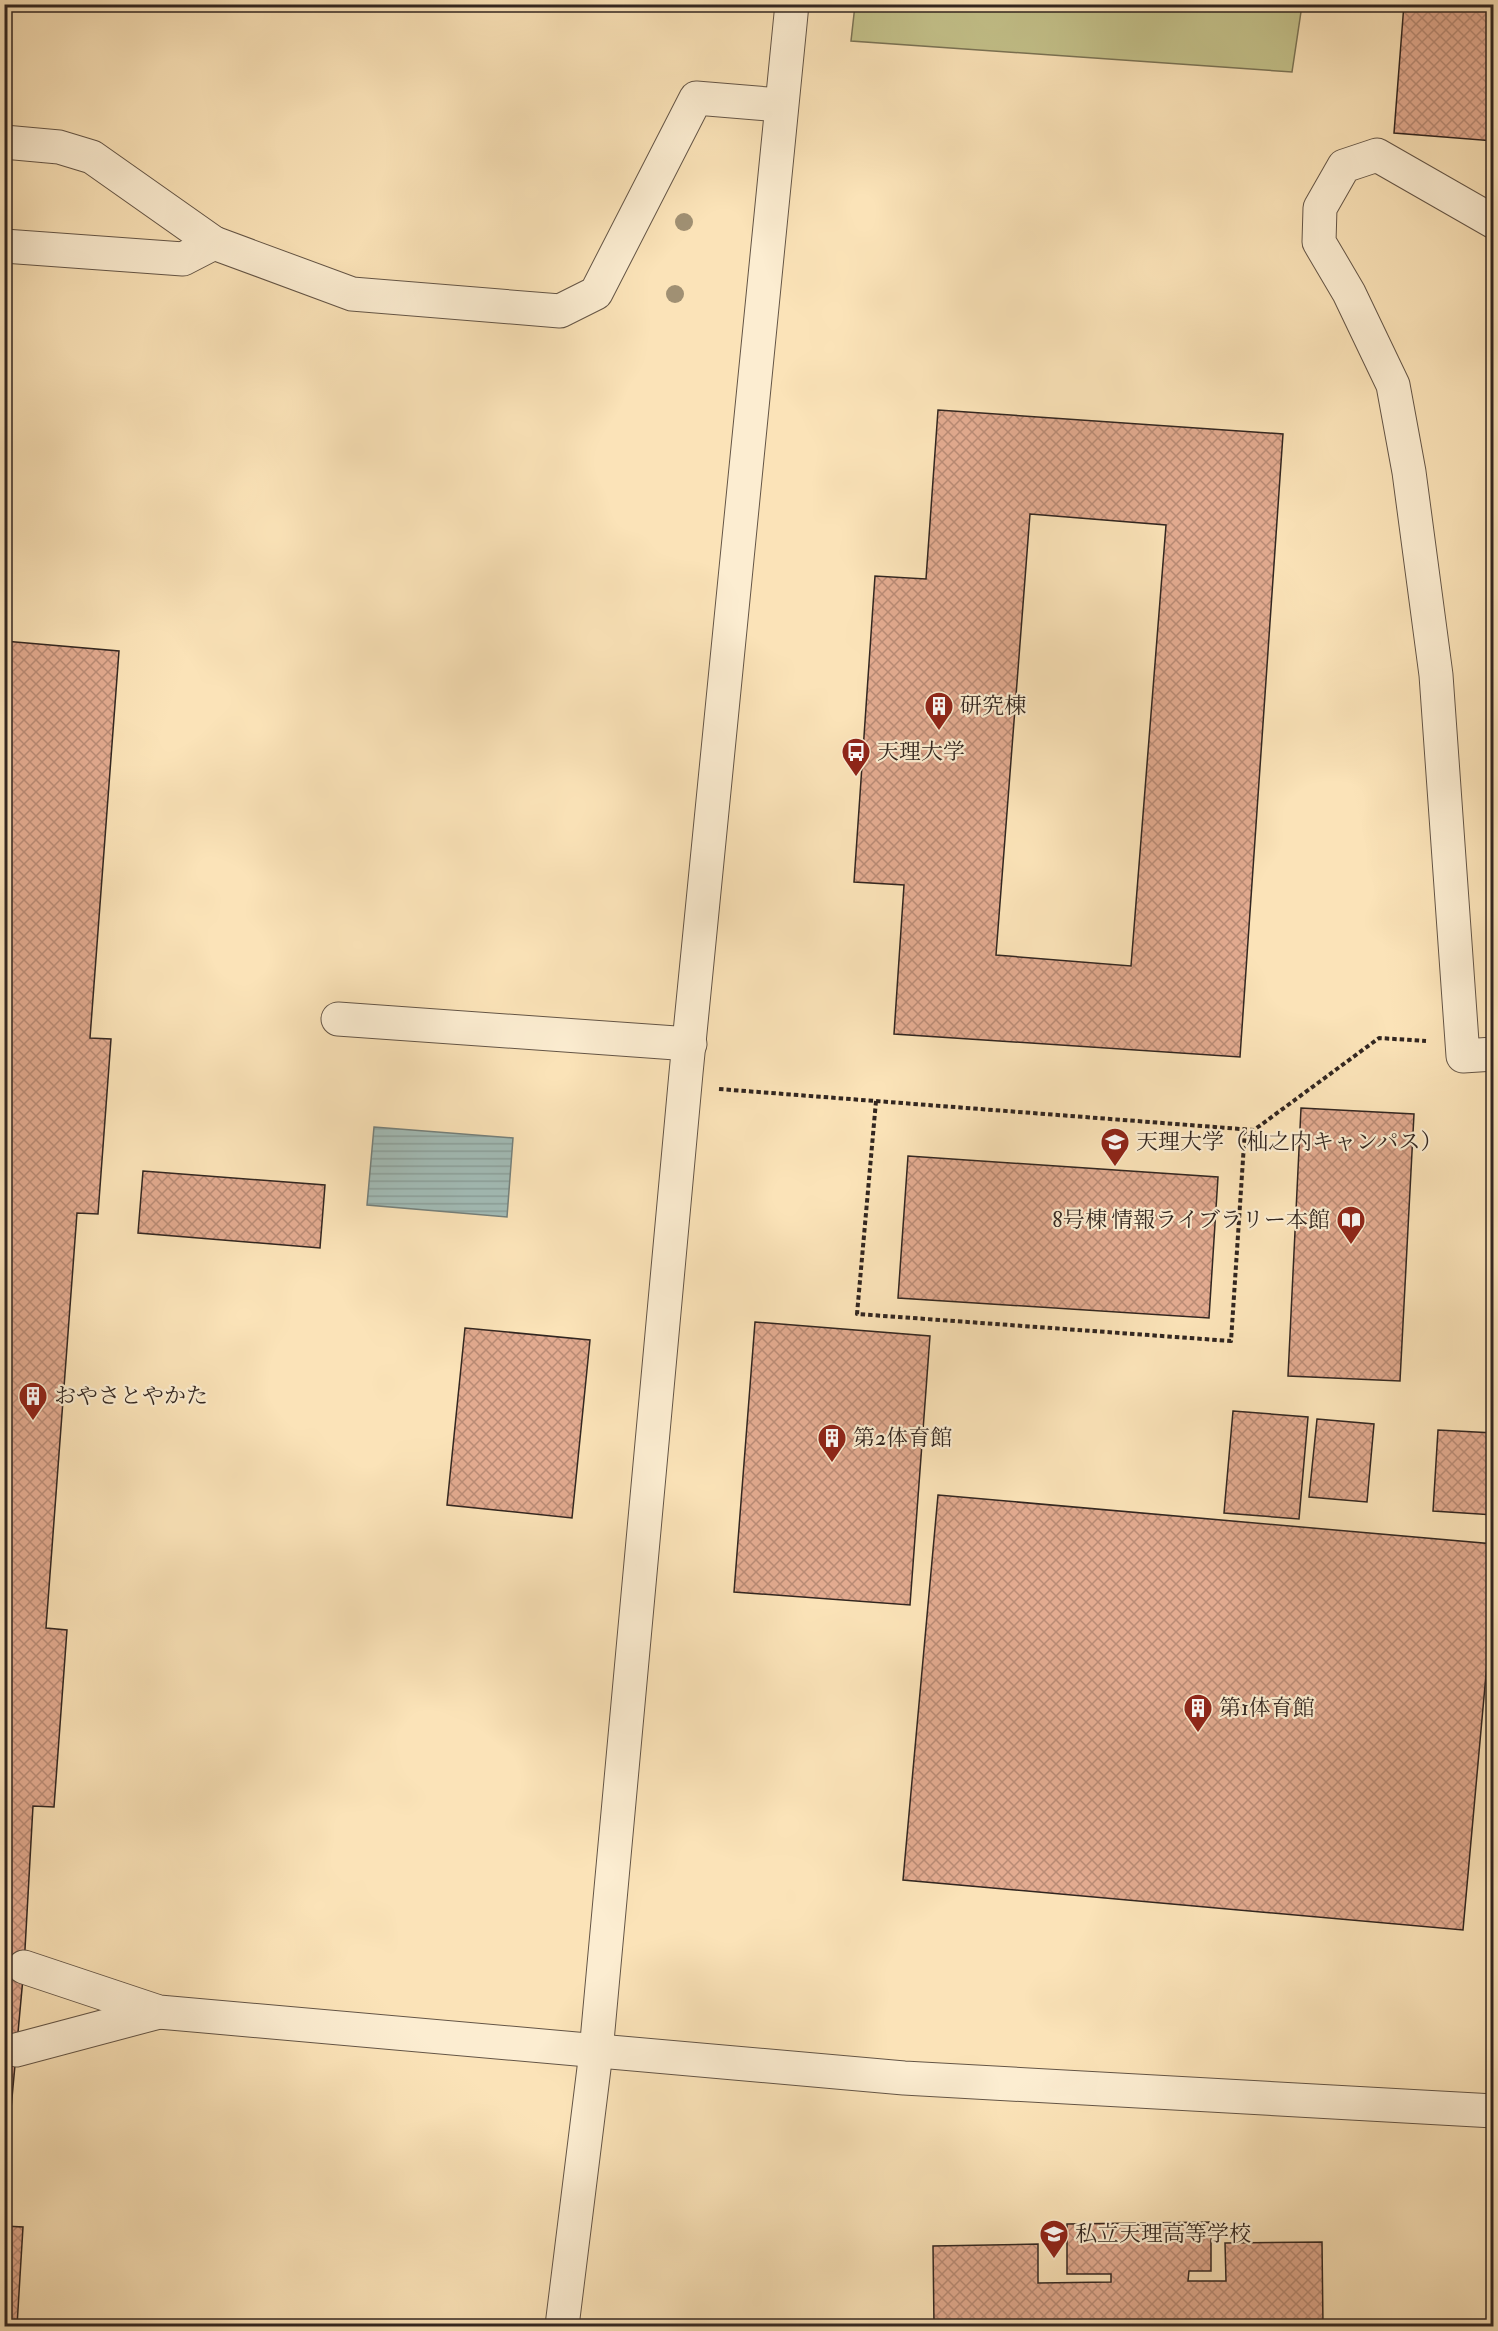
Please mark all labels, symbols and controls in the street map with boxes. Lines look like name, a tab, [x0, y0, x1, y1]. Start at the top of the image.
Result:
building icon: 研究棟	[923, 690, 955, 732]
place label: 研究棟	[960, 692, 1026, 720]
bus stop icon: 天理大学	[840, 736, 872, 778]
place label: 天理大学	[877, 738, 965, 766]
school or university icon: 天理大学（杣之内キャンパス）	[1099, 1126, 1131, 1168]
place label: 天理大学（杣之内キャンパス）	[1136, 1128, 1442, 1156]
library icon: 8号棟 情報ライブラリー本館	[1335, 1204, 1367, 1246]
place label: 8号棟 情報ライブラリー本館	[1052, 1206, 1330, 1234]
building icon: おやさとやかた	[17, 1380, 49, 1422]
place label: おやさとやかた	[54, 1382, 208, 1410]
building icon: 第2体育館	[816, 1422, 848, 1464]
place label: 第2体育館	[853, 1424, 952, 1452]
building icon: 第1体育館	[1182, 1692, 1214, 1734]
place label: 第1体育館	[1219, 1694, 1315, 1722]
school or university icon: 私立天理高等学校	[1038, 2218, 1070, 2260]
place label: 私立天理高等学校	[1075, 2220, 1251, 2248]

